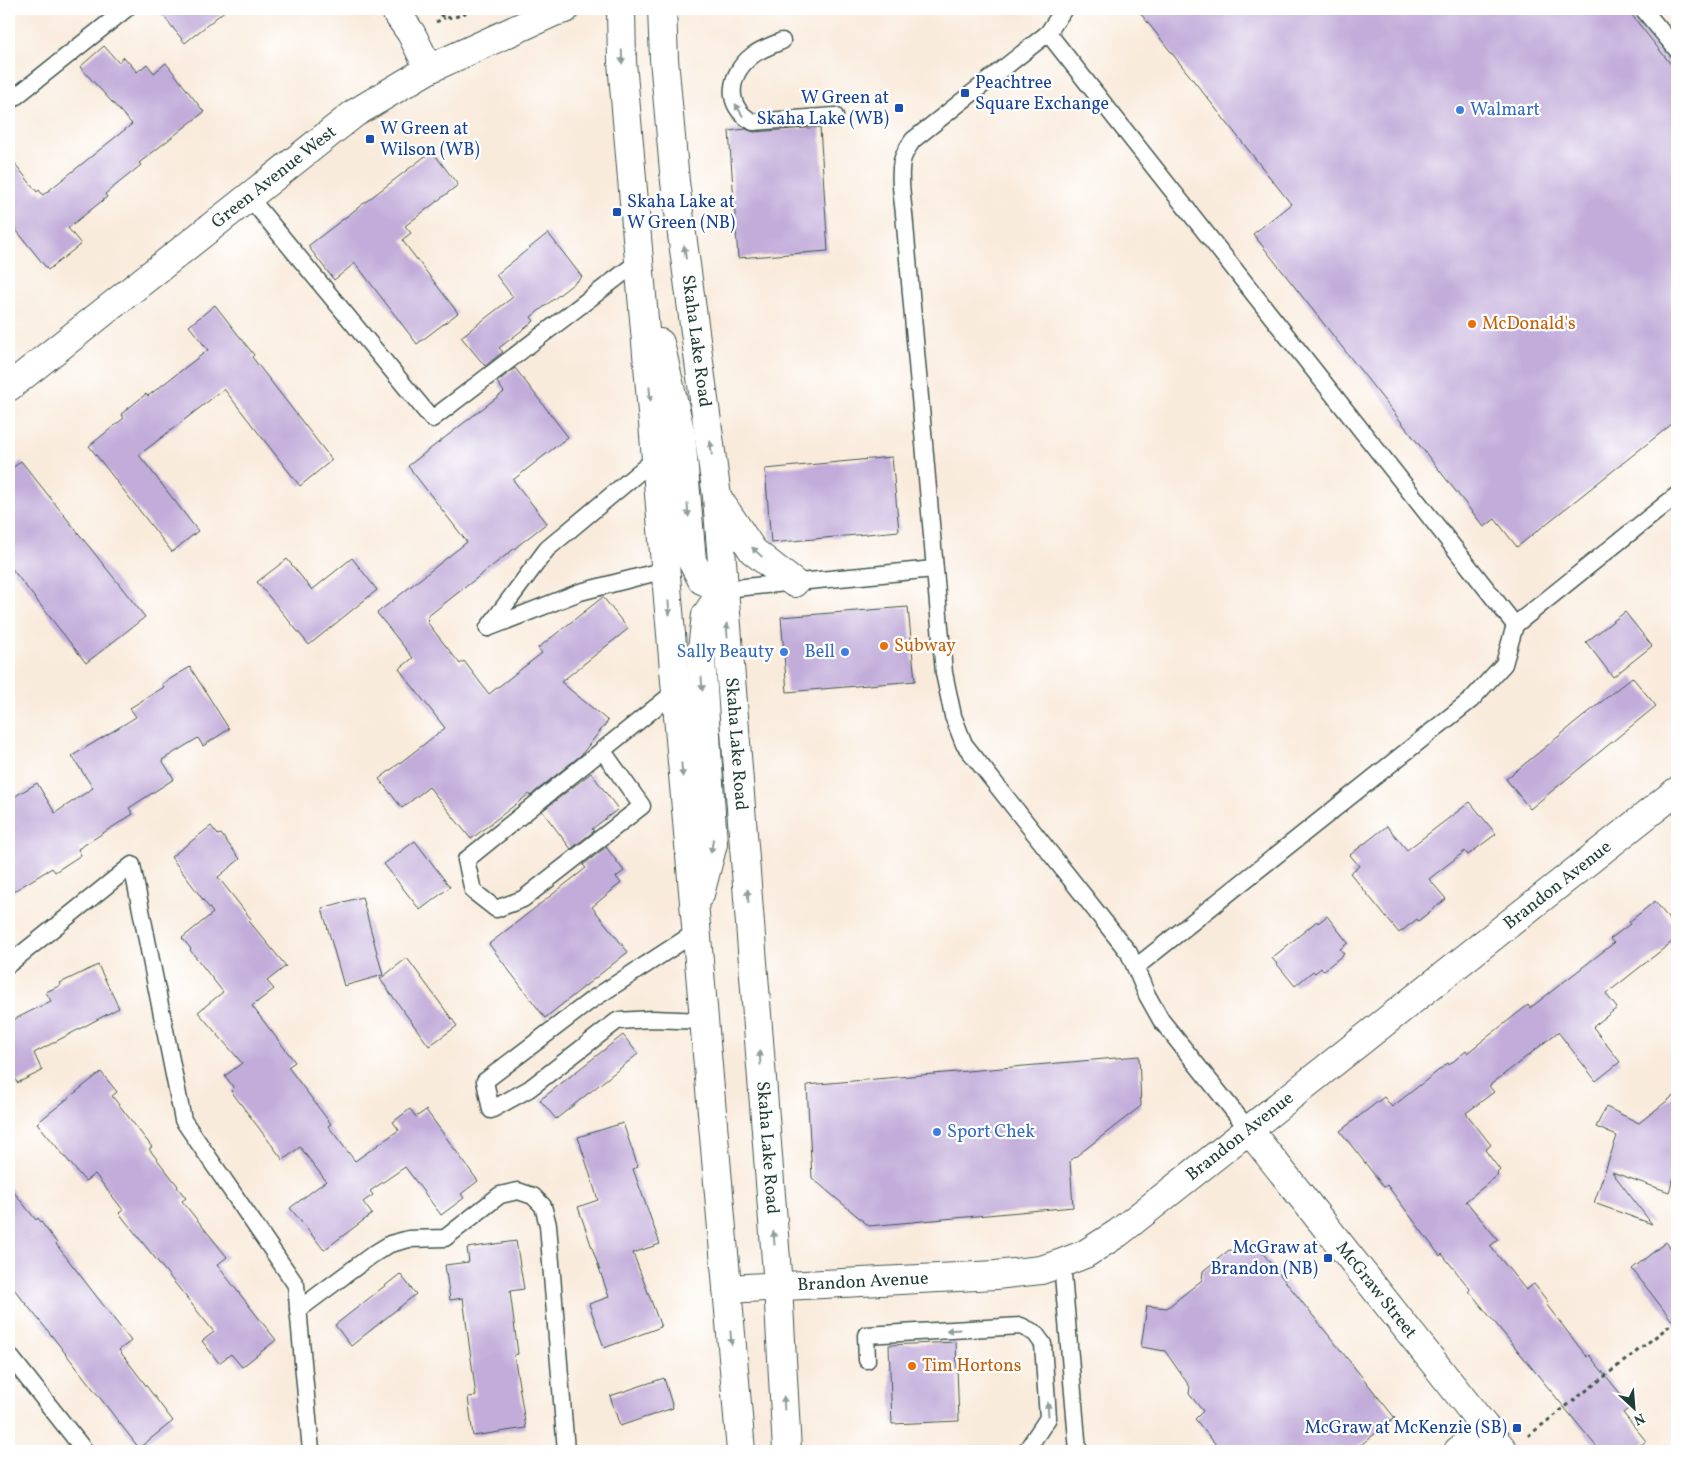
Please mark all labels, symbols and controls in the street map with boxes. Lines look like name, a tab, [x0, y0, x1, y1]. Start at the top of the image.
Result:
one-way arrow	[618, 50, 626, 66]
place label: Peachtree Square Exchange	[975, 71, 1109, 117]
place label: W Green at Skaha Lake (WB)	[757, 86, 889, 132]
marker: Peachtree Square Exchange	[959, 87, 971, 99]
place label: Walmart	[1470, 98, 1540, 123]
marker: W Green at Skaha Lake (WB)	[893, 102, 905, 114]
one-way arrow	[735, 103, 744, 116]
marker: Walmart	[1454, 104, 1466, 116]
place label: W Green at Wilson (WB)	[380, 117, 480, 163]
street label: Green Avenue West	[206, 120, 342, 235]
marker: W Green at Wilson (WB)	[364, 133, 376, 145]
place label: Skaha Lake at W Green (NB)	[627, 190, 735, 236]
marker: Skaha Lake at W Green (NB)	[611, 206, 623, 218]
one-way arrow	[680, 244, 688, 260]
street label: Skaha Lake Road	[675, 273, 717, 409]
place label: McDonald's	[1482, 312, 1576, 337]
marker: McDonald's	[1466, 318, 1478, 330]
one-way arrow	[647, 386, 655, 402]
one-way arrow	[707, 440, 715, 456]
one-way arrow	[684, 503, 692, 519]
one-way arrow	[751, 546, 763, 558]
one-way arrow	[665, 600, 673, 616]
one-way arrow	[723, 621, 731, 637]
place label: Subway	[894, 634, 956, 659]
place label: Sally Beauty	[677, 640, 774, 665]
place label: Bell	[804, 640, 835, 665]
marker: Subway	[878, 640, 890, 652]
marker: Sally Beauty	[778, 646, 790, 658]
marker: Bell	[839, 646, 851, 658]
one-way arrow	[699, 676, 707, 692]
street label: Skaha Lake Road	[718, 676, 754, 811]
one-way arrow	[679, 762, 687, 778]
street label: Brandon Avenue	[1498, 835, 1617, 936]
one-way arrow	[707, 839, 715, 855]
one-way arrow	[744, 888, 752, 904]
one-way arrow	[756, 1050, 764, 1066]
street label: Skaha Lake Road	[750, 1080, 785, 1215]
street label: Brandon Avenue	[1181, 1086, 1299, 1187]
place label: Sport Chek	[947, 1120, 1035, 1145]
marker: Sport Chek	[931, 1126, 943, 1138]
one-way arrow	[770, 1229, 778, 1245]
place label: McGraw at Brandon (NB)	[1210, 1236, 1318, 1282]
street label: McGraw Street	[1330, 1236, 1423, 1344]
marker: McGraw at Brandon (NB)	[1322, 1252, 1334, 1264]
street label: Brandon Avenue	[797, 1266, 929, 1298]
one-way arrow	[945, 1326, 961, 1334]
one-way arrow	[727, 1330, 735, 1346]
place label: Tim Hortons	[922, 1354, 1021, 1379]
marker: Tim Hortons	[906, 1360, 918, 1372]
north arrow	[1608, 1382, 1658, 1432]
one-way arrow	[780, 1394, 788, 1410]
one-way arrow	[1043, 1401, 1051, 1417]
text: N	[1630, 1408, 1648, 1429]
place label: McGraw at McKenzie (SB)	[1304, 1416, 1507, 1441]
marker: McGraw at McKenzie (SB)	[1511, 1422, 1523, 1434]

